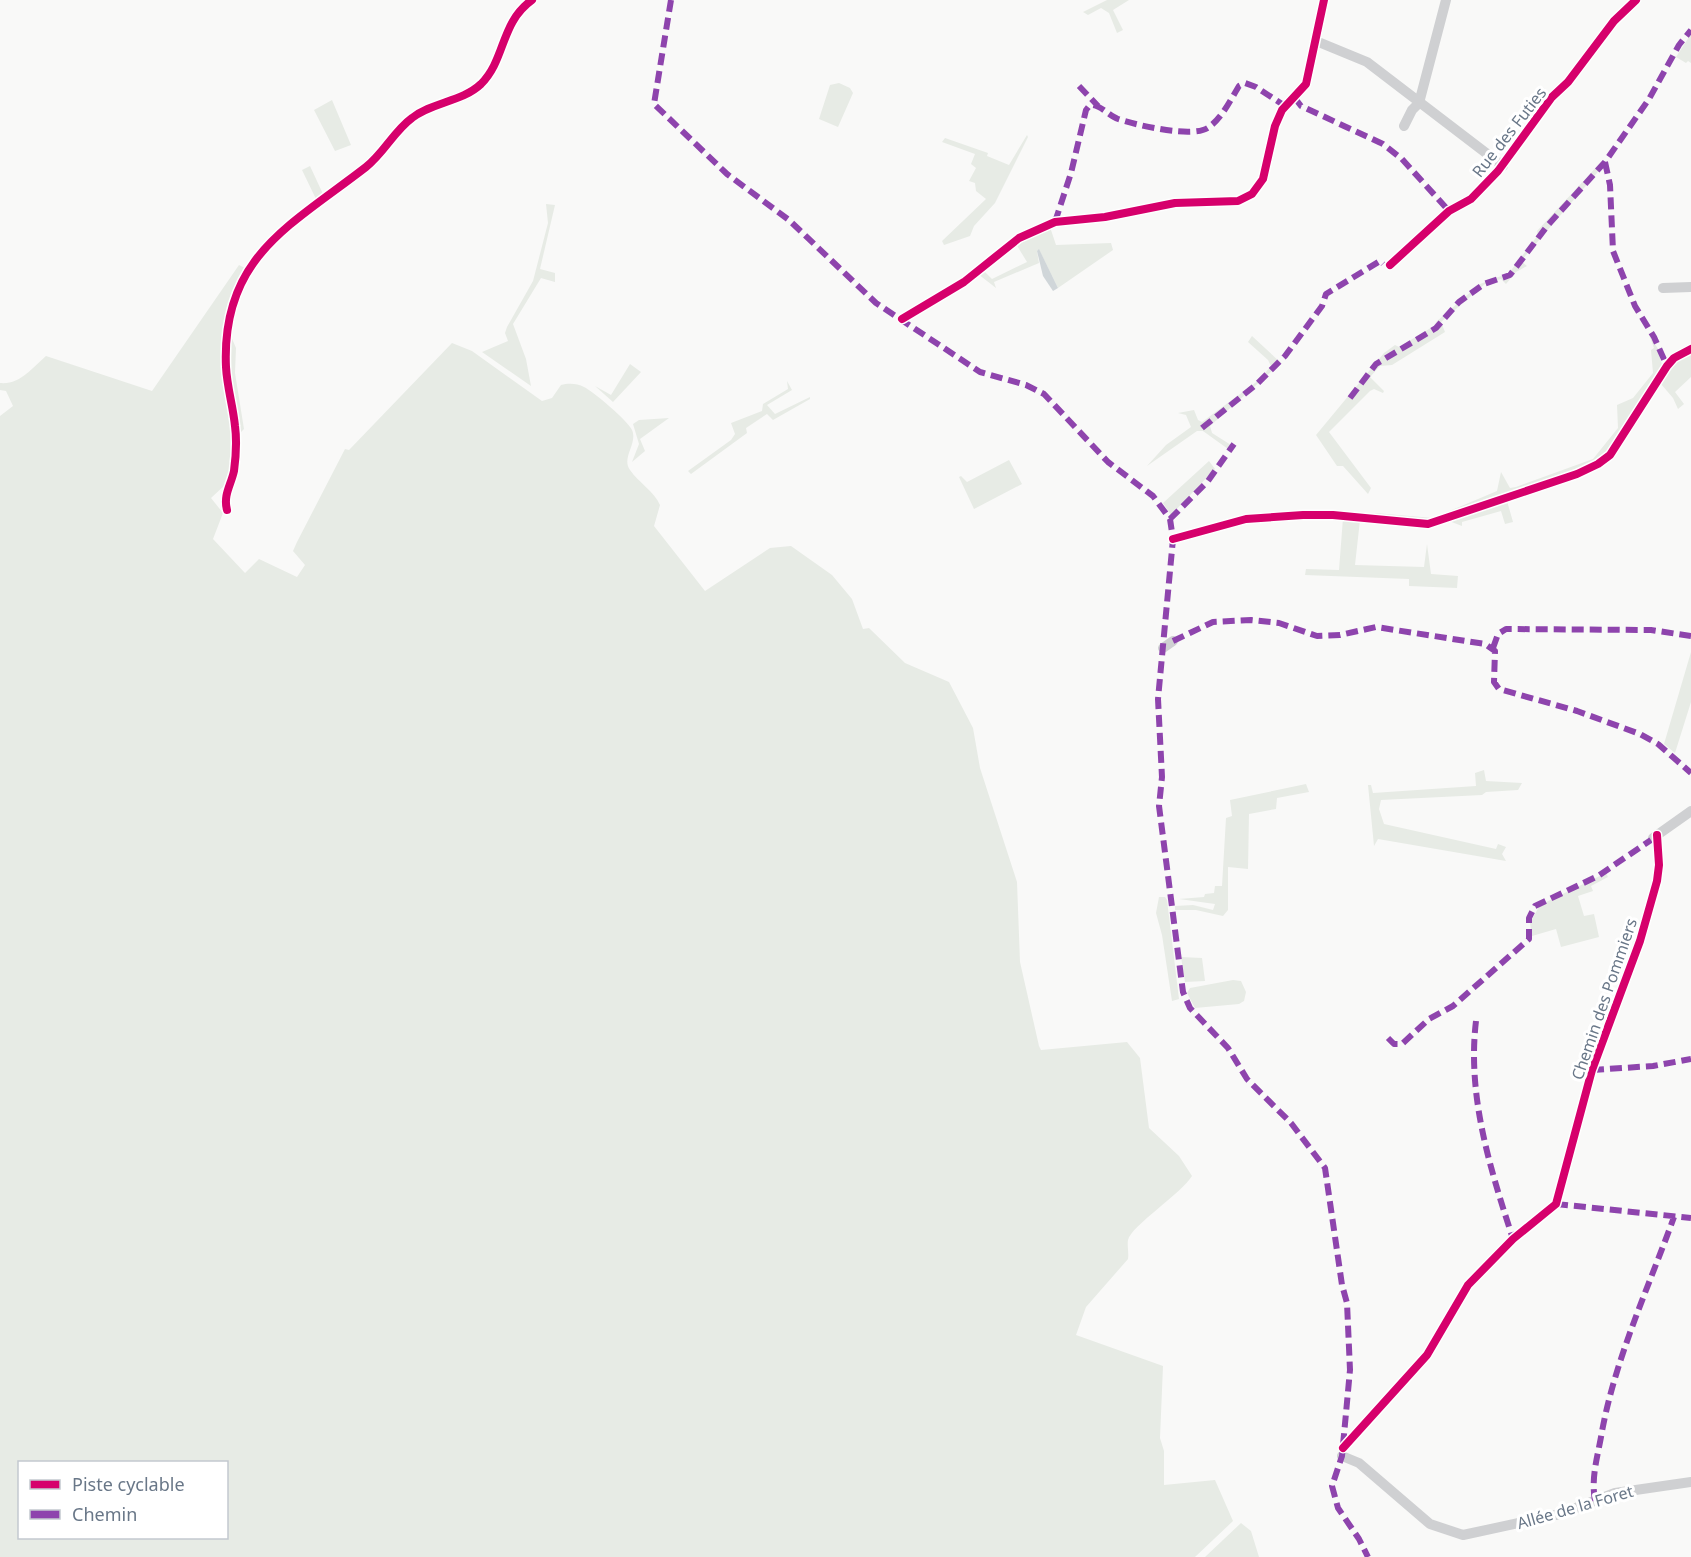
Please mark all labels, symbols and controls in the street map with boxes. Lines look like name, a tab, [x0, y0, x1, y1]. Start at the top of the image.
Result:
street label: Rue des Futies	[1467, 82, 1551, 182]
street label: Chemin des Pommiers	[1566, 915, 1642, 1083]
legend	[18, 1461, 228, 1539]
text: Piste cyclable	[72, 1472, 185, 1496]
street label: Allée de la Foret	[1514, 1480, 1636, 1534]
text: Chemin	[72, 1502, 137, 1526]

